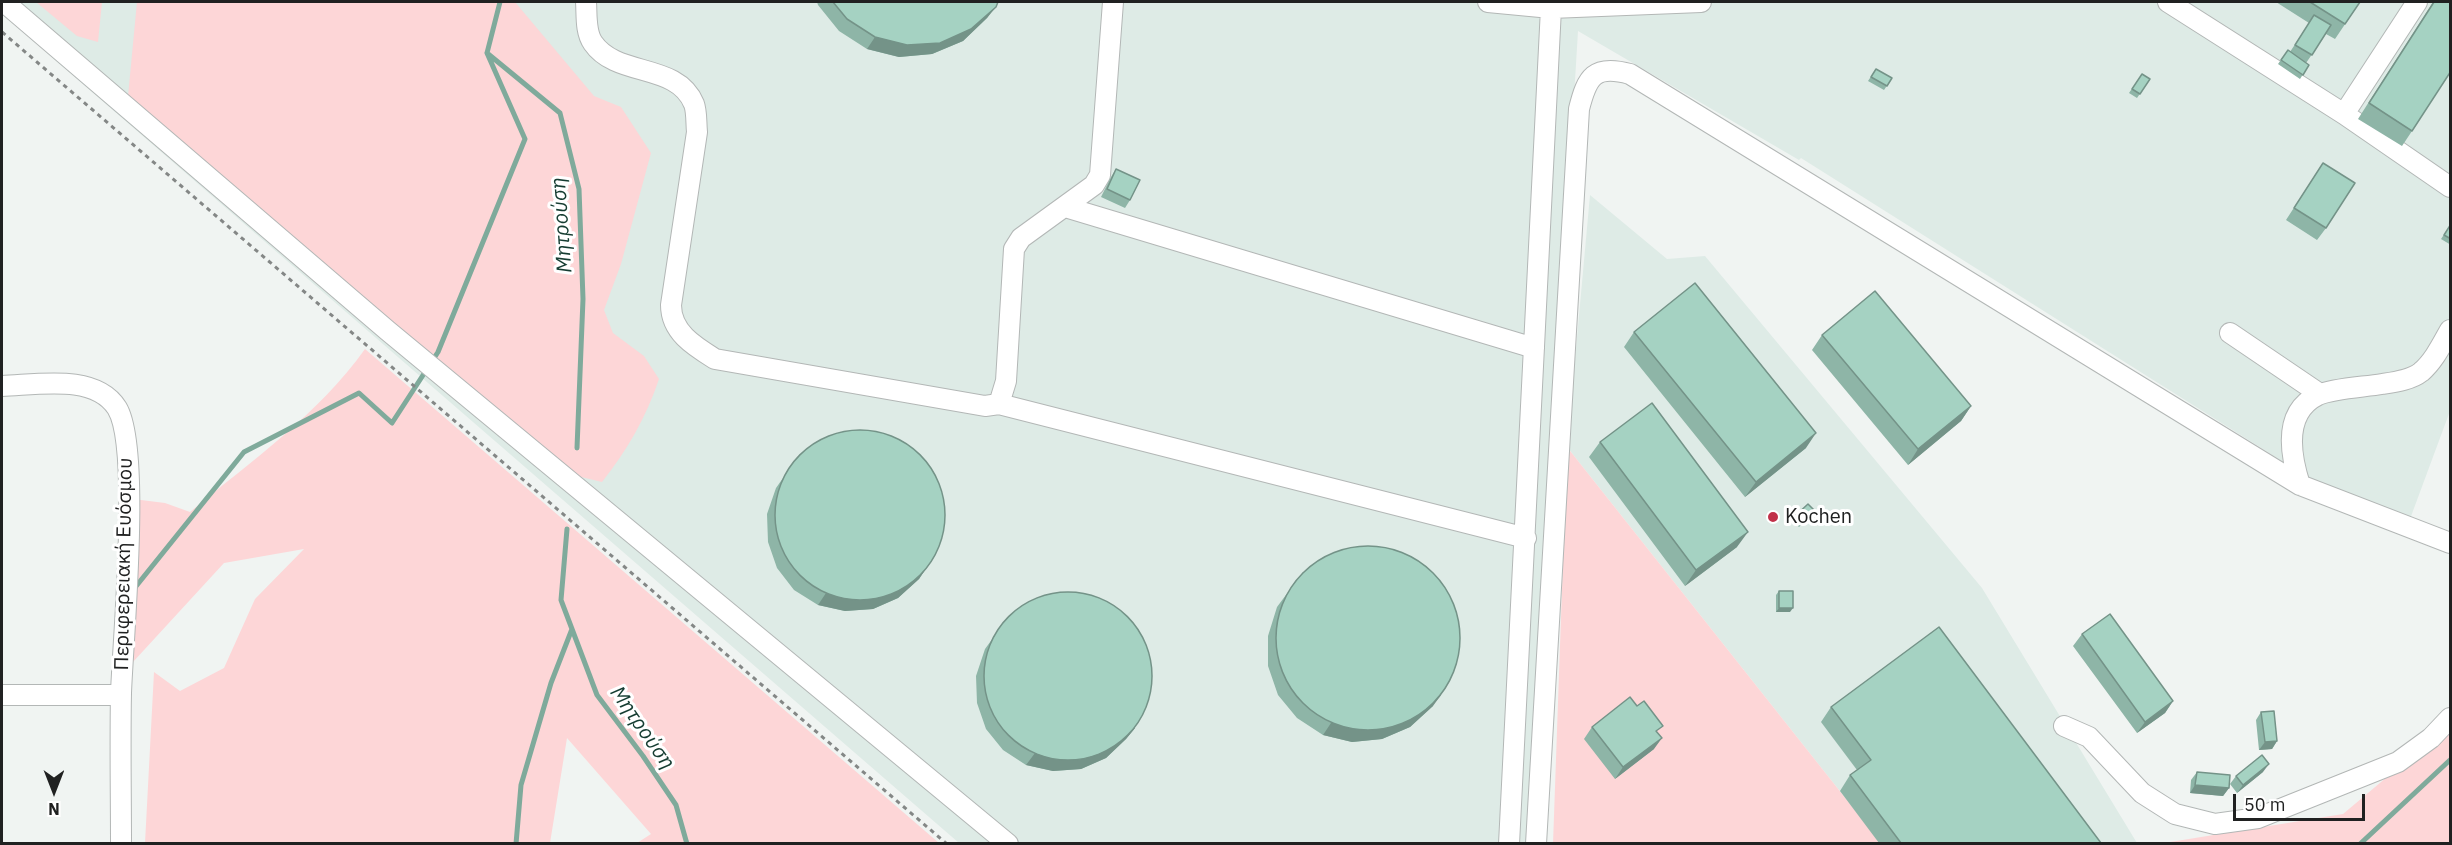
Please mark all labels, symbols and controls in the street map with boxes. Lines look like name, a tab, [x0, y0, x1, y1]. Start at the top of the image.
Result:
water label: Μητρούση	[546, 176, 578, 274]
street label: Περιφερειακή Ευόσμου	[110, 457, 138, 671]
place label: Kochen	[1785, 505, 1852, 529]
marker: Kochen	[1766, 510, 1780, 524]
water label: Μητρούση	[604, 681, 680, 775]
north arrow	[24, 761, 84, 821]
scale bar	[2236, 782, 2368, 820]
text: 50 m	[2244, 793, 2286, 816]
text: N	[48, 799, 60, 819]

